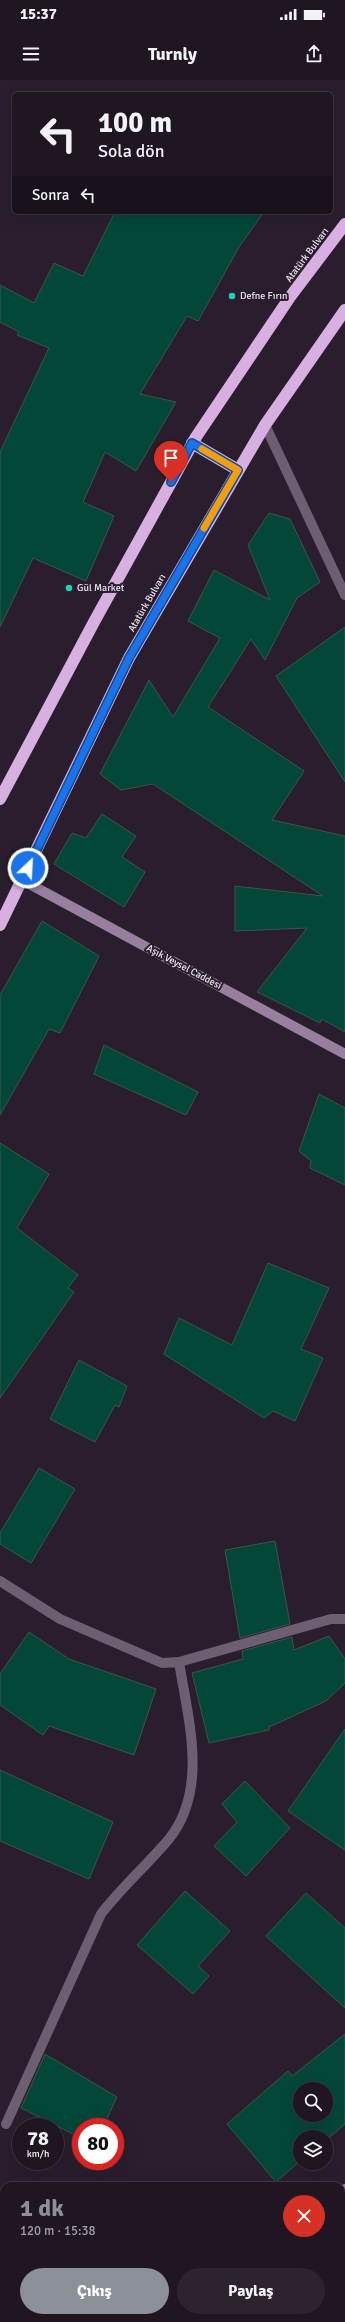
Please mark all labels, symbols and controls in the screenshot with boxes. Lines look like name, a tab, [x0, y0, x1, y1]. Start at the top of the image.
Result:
text: 15:37	[20, 5, 57, 23]
icon: menu	[20, 43, 42, 65]
text: Turnly	[148, 43, 197, 65]
icon: share	[303, 43, 325, 65]
text: 100 m	[98, 106, 172, 140]
icon: left	[32, 108, 84, 160]
text: Sola dön	[98, 140, 164, 162]
icon: left	[77, 184, 99, 206]
text: Sonra	[32, 186, 69, 204]
street label: Atatürk Bulvarı	[283, 226, 331, 284]
place label: Defne Fırın	[240, 290, 287, 302]
marker: Defne Fırın	[227, 291, 237, 301]
pin	[154, 441, 188, 482]
icon: arrive	[160, 447, 182, 469]
street label: Atatürk Bulvarı	[126, 572, 168, 634]
place label: Gül Market	[77, 582, 125, 594]
marker: Gül Market	[64, 583, 74, 593]
position arrow	[7, 847, 49, 889]
street label: Aşık Veysel Caddesi	[144, 942, 224, 992]
map controls	[293, 2082, 333, 2170]
button: search	[293, 2082, 333, 2122]
speed limit sign: 80	[72, 2118, 124, 2170]
text: 78	[27, 2126, 49, 2151]
button: layers	[293, 2130, 333, 2170]
text: km/h	[27, 2148, 49, 2160]
text: 1 dk	[20, 2193, 64, 2223]
button: close	[283, 2195, 325, 2237]
text: 120 m · 15:38	[20, 2223, 96, 2239]
button: Çıkış	[20, 2268, 169, 2314]
button: Paylaş	[177, 2268, 325, 2314]

